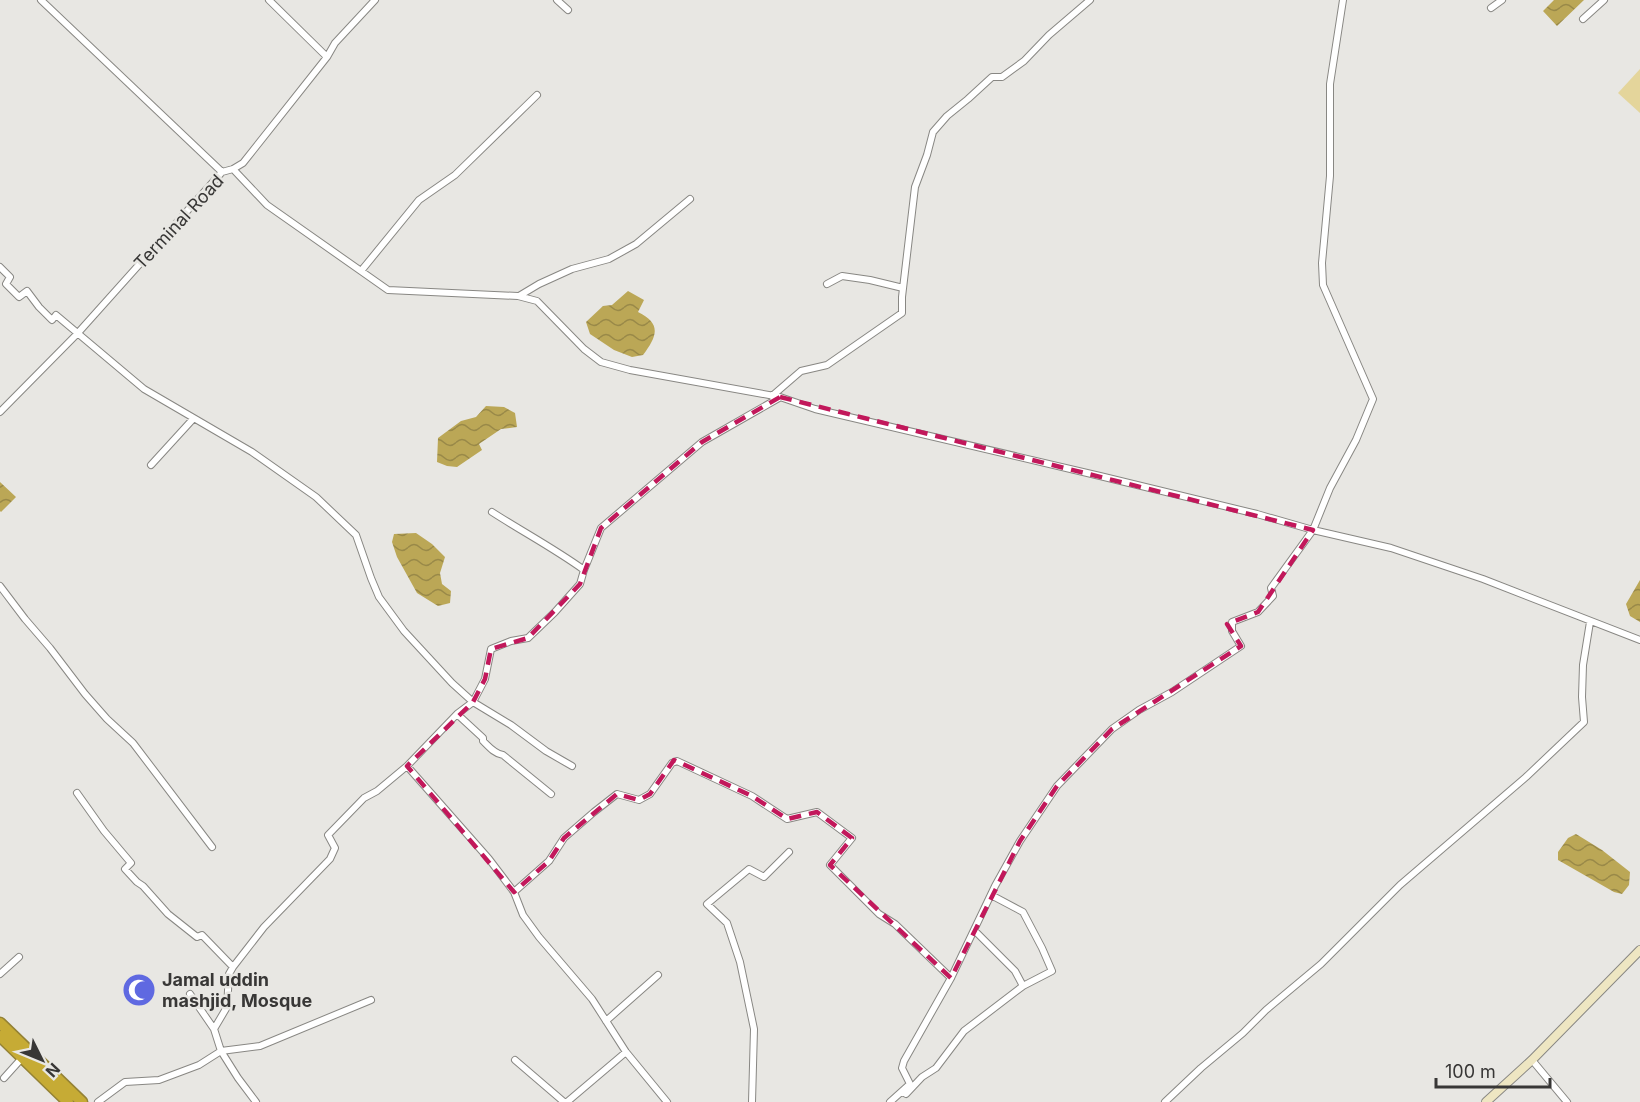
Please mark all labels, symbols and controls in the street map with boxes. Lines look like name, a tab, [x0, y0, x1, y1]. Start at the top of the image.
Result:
street label: Terminal Road	[130, 170, 228, 273]
place label: Jamal uddin mashjid, Mosque	[162, 969, 312, 1011]
mosque icon: Jamal uddin mashjid, Mosque	[121, 972, 157, 1008]
north arrow	[12, 1030, 72, 1090]
scale bar	[1436, 1051, 1550, 1089]
text: N	[41, 1059, 64, 1082]
text: 100 m	[1445, 1061, 1496, 1082]

